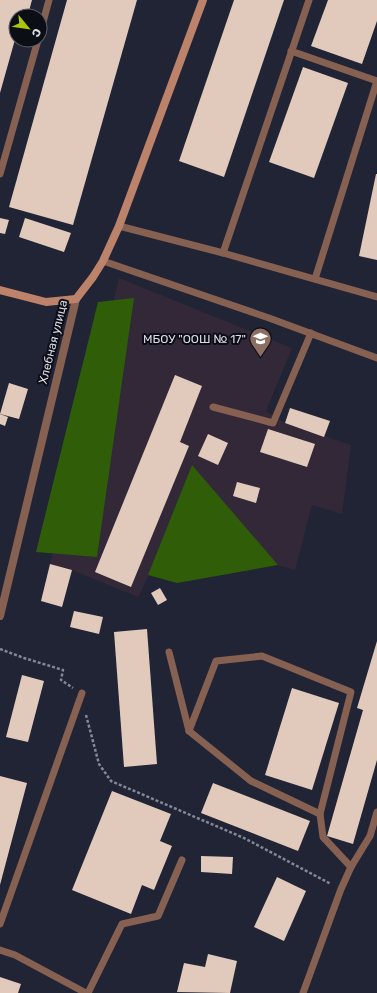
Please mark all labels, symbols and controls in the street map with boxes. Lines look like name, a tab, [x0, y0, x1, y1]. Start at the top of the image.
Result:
north arrow	[8, 8, 48, 48]
text: С	[29, 26, 44, 39]
street label: Хлебная улица	[36, 298, 70, 386]
school or university icon: МБОУ "ООШ № 17"	[248, 326, 274, 359]
place label: МБОУ "ООШ № 17"	[143, 332, 246, 346]

